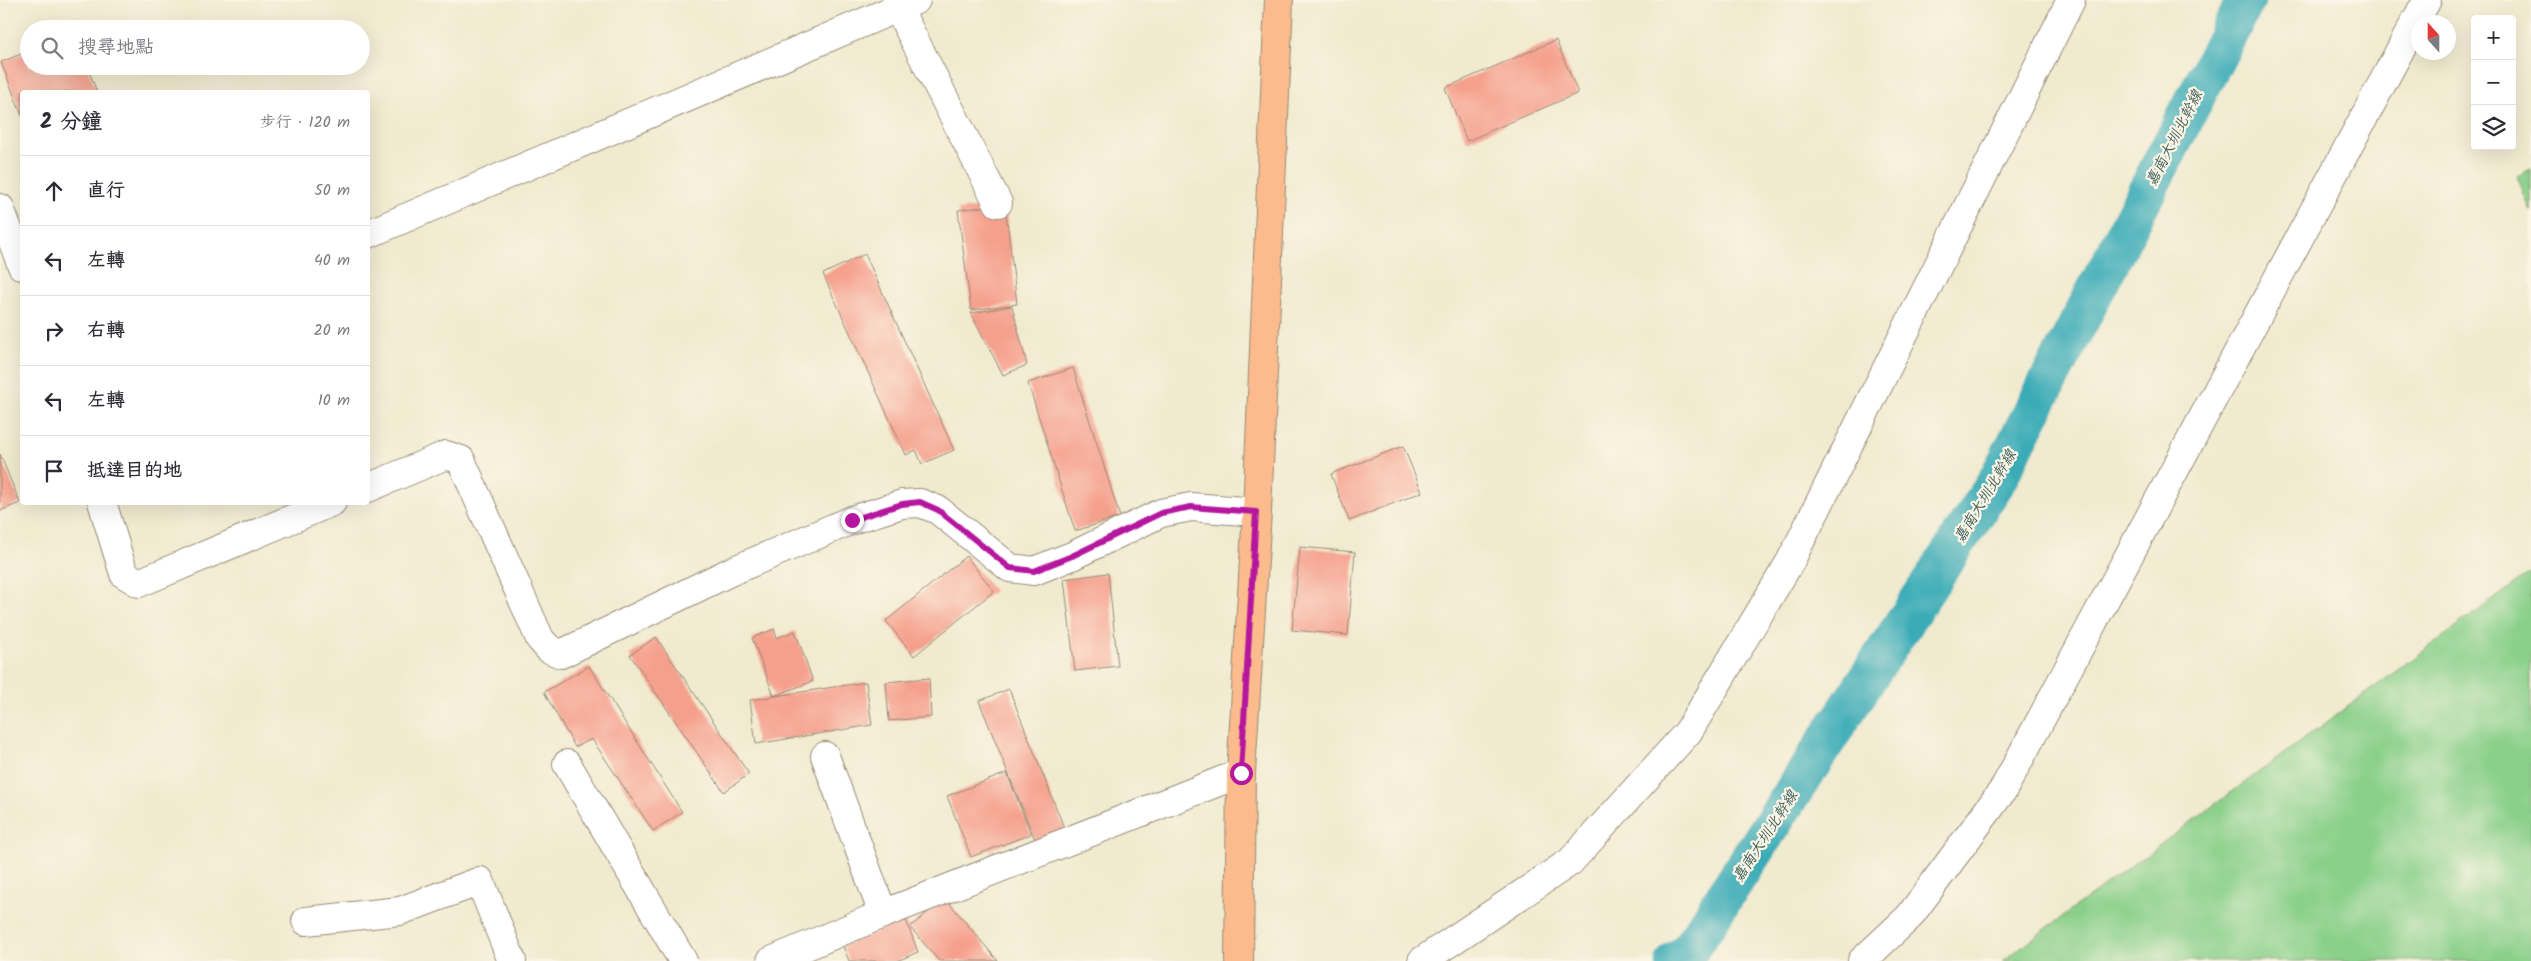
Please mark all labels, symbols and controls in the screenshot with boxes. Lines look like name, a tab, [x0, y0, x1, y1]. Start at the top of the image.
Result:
north arrow	[2411, 15, 2456, 60]
map controls	[2471, 15, 2516, 150]
button: +	[2471, 15, 2516, 60]
search box	[20, 20, 370, 75]
text: 搜尋地點	[78, 33, 154, 63]
icon: search	[38, 34, 66, 62]
button: −	[2471, 60, 2516, 105]
water label: 嘉南大圳北幹線	[2140, 85, 2210, 191]
button: layers	[2471, 105, 2516, 150]
text: 2 分鐘	[40, 106, 102, 139]
text: 步行 · 120 m	[260, 110, 350, 135]
text: 直行	[87, 176, 125, 206]
icon: ahead	[40, 177, 68, 205]
text: 50 m	[314, 178, 350, 203]
text: 左轉	[87, 246, 125, 276]
icon: left	[40, 247, 68, 275]
text: 40 m	[314, 248, 350, 273]
text: 右轉	[87, 316, 125, 346]
icon: right	[40, 317, 68, 345]
text: 20 m	[314, 318, 350, 343]
text: 左轉	[87, 386, 125, 416]
icon: left	[40, 387, 68, 415]
text: 10 m	[318, 388, 350, 413]
water label: 嘉南大圳北幹線	[1949, 444, 2024, 548]
text: 抵達目的地	[87, 456, 182, 486]
icon: arrive	[40, 457, 68, 485]
route end	[841, 509, 864, 532]
route start	[1230, 762, 1253, 785]
water label: 嘉南大圳北幹線	[1727, 785, 1805, 887]

